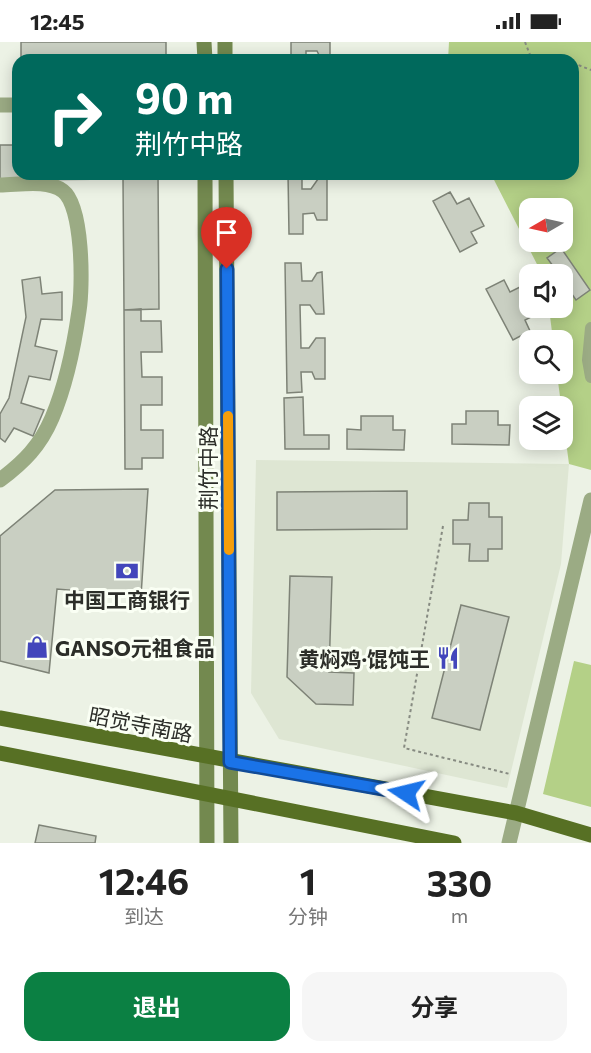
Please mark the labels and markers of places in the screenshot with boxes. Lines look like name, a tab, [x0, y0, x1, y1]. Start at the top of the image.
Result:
pin	[201, 207, 252, 269]
bank icon: 中国工商银行	[114, 558, 140, 584]
place label: 中国工商银行	[64, 587, 190, 612]
shop icon: GANSO元祖食品	[24, 634, 50, 660]
place label: GANSO元祖食品	[55, 635, 215, 660]
restaurant icon: 黄焖鸡·馄饨王	[435, 645, 461, 671]
place label: 黄焖鸡·馄饨王	[298, 646, 430, 671]

